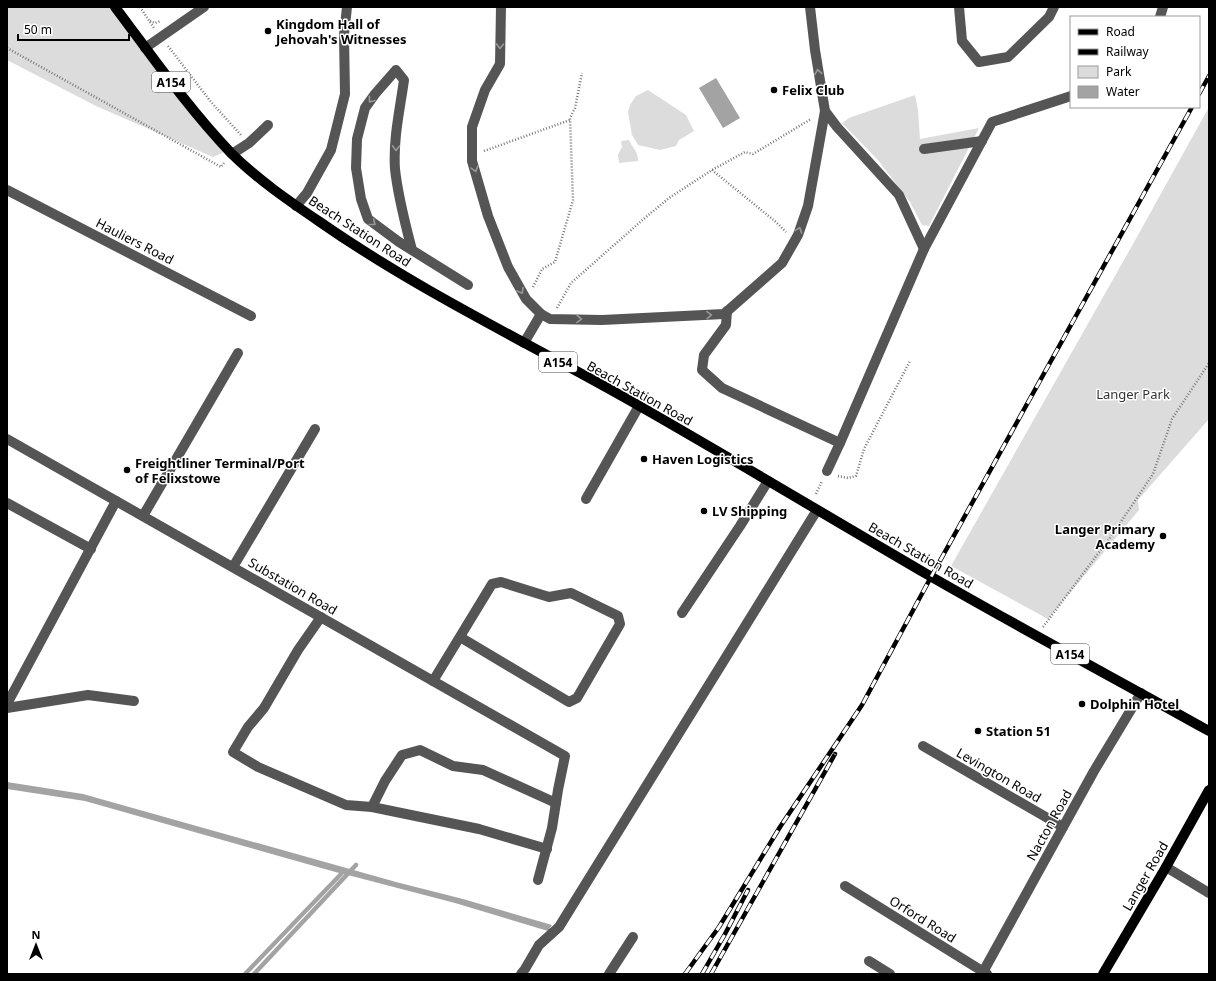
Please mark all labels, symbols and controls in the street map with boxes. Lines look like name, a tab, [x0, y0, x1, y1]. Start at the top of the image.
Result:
place label: Kingdom Hall of Jehovah's Witnesses	[275, 15, 407, 48]
scale bar	[18, 16, 129, 42]
legend	[1070, 16, 1200, 108]
text: 50 m	[24, 21, 52, 38]
text: Road	[1106, 23, 1135, 40]
marker: Kingdom Hall of Jehovah's Witnesses	[263, 26, 273, 36]
one-way arrow	[496, 43, 504, 49]
text: Railway	[1106, 43, 1150, 60]
text: Park	[1106, 63, 1132, 80]
one-way arrow	[815, 69, 823, 75]
road number: A154	[152, 72, 190, 92]
place label: Felix Club	[782, 81, 844, 99]
text: Water	[1106, 83, 1140, 100]
marker: Felix Club	[769, 85, 779, 95]
one-way arrow	[368, 96, 376, 103]
one-way arrow	[391, 145, 400, 151]
one-way arrow	[470, 166, 479, 173]
street label: Beach Station Road	[305, 191, 415, 271]
street label: Hauliers Road	[93, 214, 177, 268]
one-way arrow	[369, 218, 376, 225]
one-way arrow	[795, 227, 803, 234]
one-way arrow	[516, 287, 523, 294]
one-way arrow	[706, 310, 712, 319]
one-way arrow	[576, 315, 582, 324]
road number: A154	[539, 352, 577, 372]
street label: Beach Station Road	[584, 356, 696, 430]
park label: Langer Park	[1096, 385, 1170, 403]
place label: Haven Logistics	[652, 450, 754, 468]
place label: Freightliner Terminal/Port of Felixstowe	[135, 454, 305, 487]
marker: Haven Logistics	[639, 454, 649, 464]
marker: Freightliner Terminal/Port of Felixstowe	[122, 465, 132, 475]
place label: LV Shipping	[712, 502, 787, 520]
marker: LV Shipping	[699, 506, 709, 516]
street label: Beach Station Road	[865, 518, 977, 592]
place label: Langer Primary Academy	[1055, 520, 1156, 553]
marker: Langer Primary Academy	[1158, 531, 1168, 541]
street label: Substation Road	[245, 553, 341, 619]
road number: A154	[1051, 644, 1089, 664]
place label: Dolphin Hotel	[1090, 695, 1179, 713]
marker: Dolphin Hotel	[1077, 699, 1087, 709]
place label: Station 51	[986, 722, 1051, 740]
marker: Station 51	[973, 726, 983, 736]
street label: Levington Road	[953, 743, 1045, 807]
street label: Nacton Road	[1022, 786, 1076, 864]
street label: Langer Road	[1118, 838, 1172, 914]
street label: Orford Road	[886, 891, 960, 947]
north arrow	[16, 925, 56, 965]
text: N	[32, 927, 40, 942]

